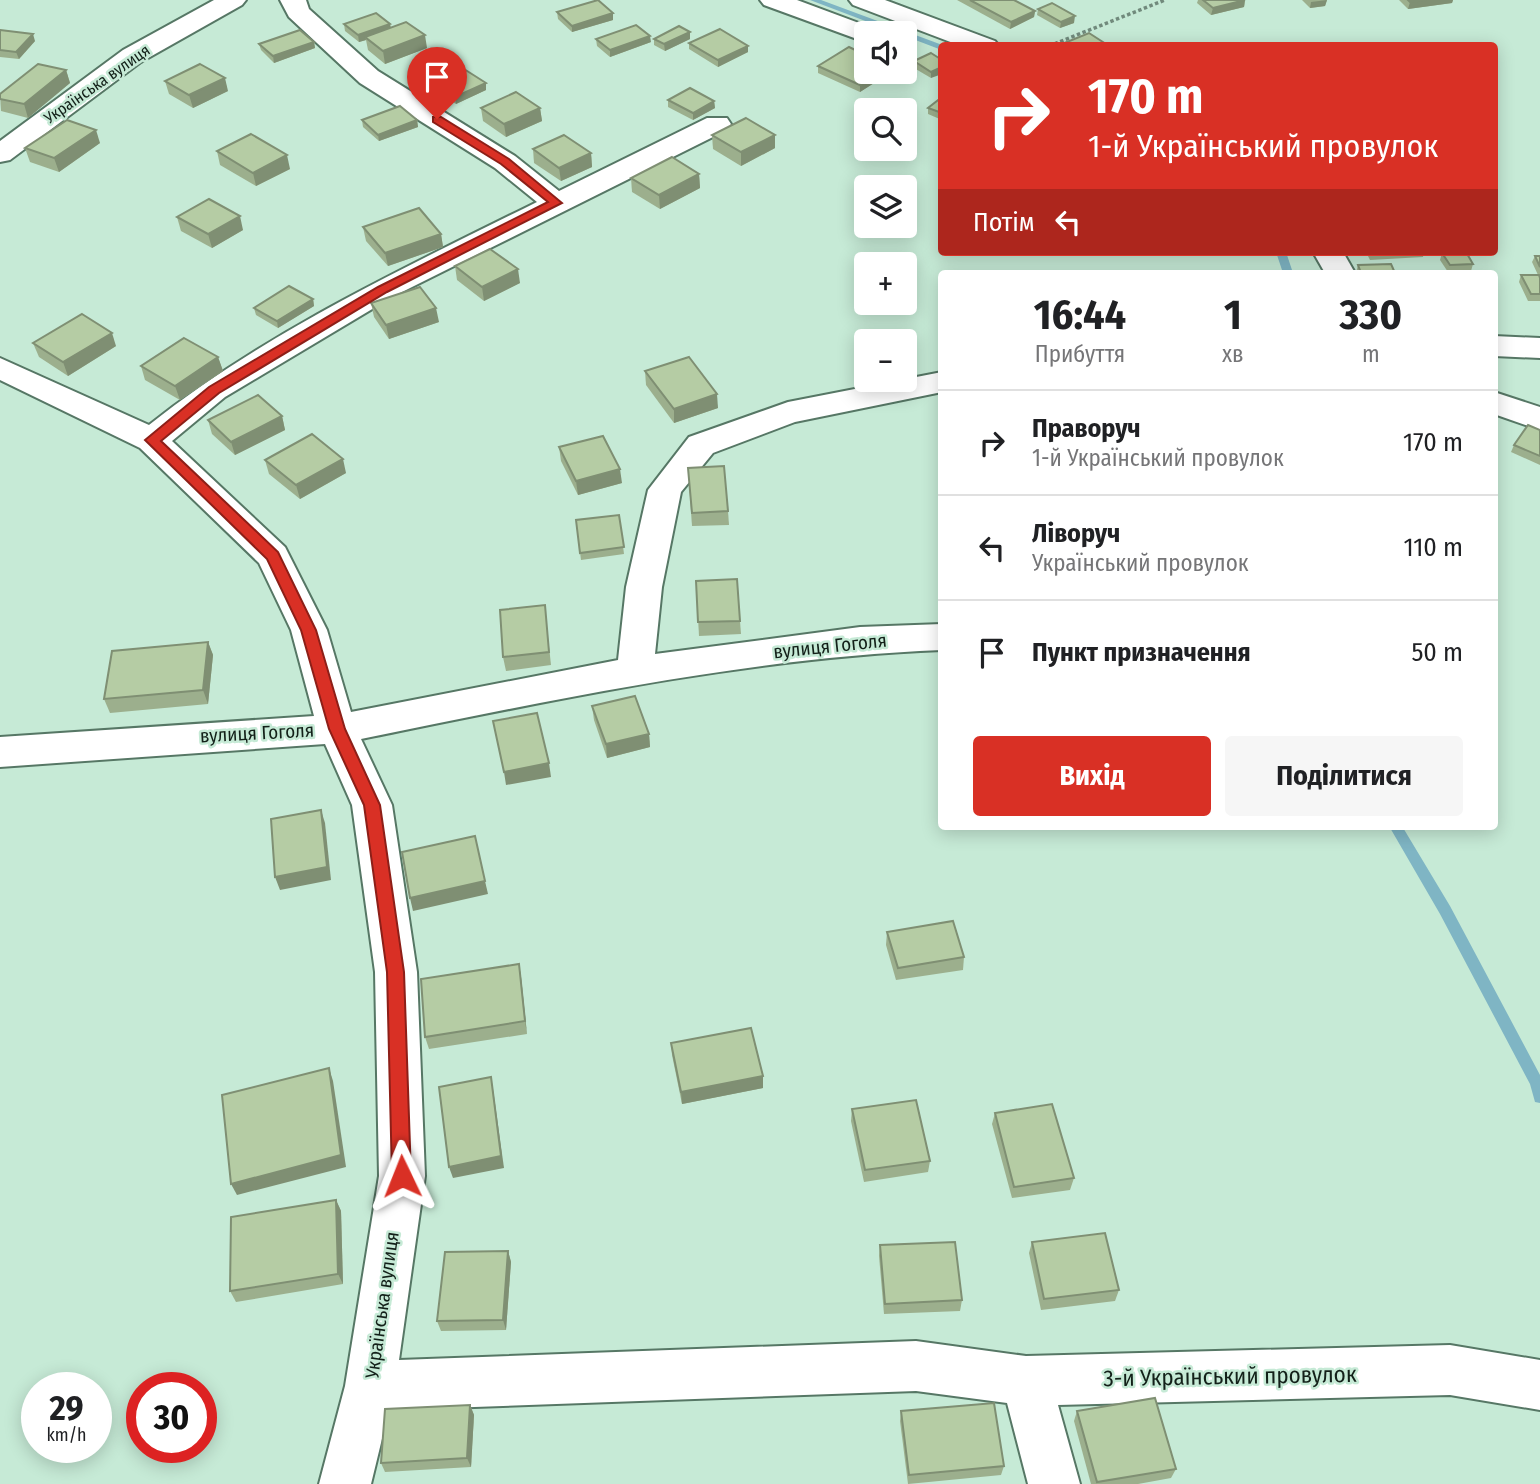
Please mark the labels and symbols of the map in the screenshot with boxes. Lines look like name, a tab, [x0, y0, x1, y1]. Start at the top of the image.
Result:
street label: Українська вулиця	[40, 40, 154, 128]
pin	[407, 47, 467, 119]
street label: вулиця Гоголя	[772, 629, 888, 663]
street label: вулиця Гоголя	[199, 719, 315, 747]
position arrow	[365, 1139, 439, 1213]
street label: Українська вулиця	[360, 1230, 404, 1381]
street label: 3-й Український провулок	[1103, 1360, 1357, 1392]
speed limit sign: 30	[126, 1372, 217, 1463]

